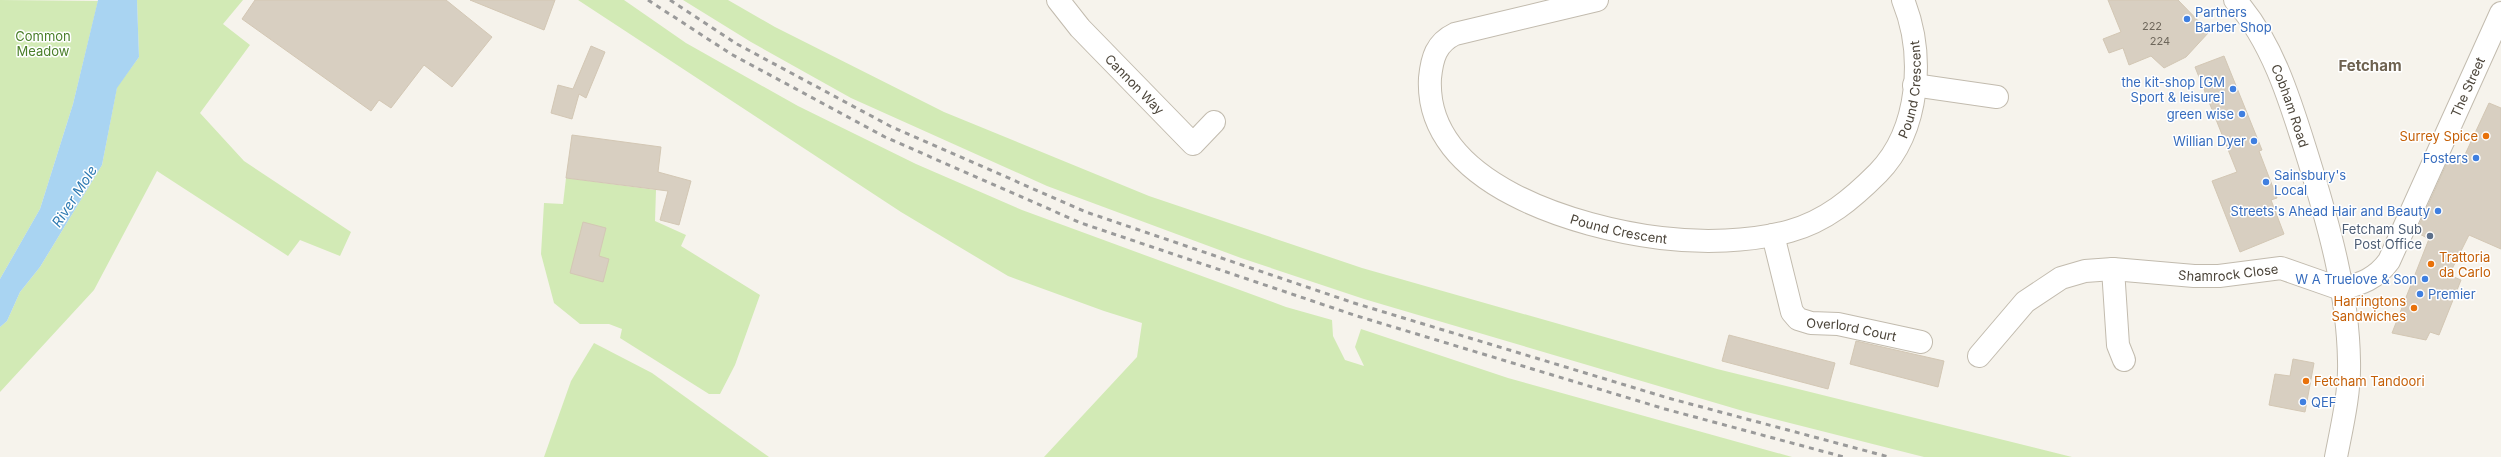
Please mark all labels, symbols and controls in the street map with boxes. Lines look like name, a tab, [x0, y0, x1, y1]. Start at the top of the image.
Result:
place label: Partners Barber Shop	[2195, 4, 2272, 35]
marker: Partners Barber Shop	[2182, 14, 2192, 24]
house number: 222	[2142, 19, 2162, 33]
park label: Common Meadow	[15, 28, 71, 59]
house number: 224	[2150, 34, 2170, 48]
street label: Pound Crescent	[1894, 40, 1924, 141]
street label: Cannon Way	[1102, 51, 1168, 118]
street label: The Street	[2447, 54, 2488, 119]
district label: Fetcham	[2338, 56, 2402, 75]
street label: Cobham Road	[2268, 62, 2312, 149]
place label: the kit-shop [GM Sport & leisure]	[2121, 74, 2225, 105]
marker: the kit-shop [GM Sport & leisure]	[2228, 84, 2238, 94]
place label: green wise	[2167, 106, 2234, 122]
marker: green wise	[2237, 109, 2247, 119]
place label: Surrey Spice	[2399, 128, 2478, 144]
marker: Surrey Spice	[2481, 131, 2491, 141]
place label: Willian Dyer	[2173, 133, 2246, 149]
marker: Willian Dyer	[2249, 136, 2259, 146]
place label: Fosters	[2423, 150, 2468, 166]
marker: Fosters	[2471, 153, 2481, 163]
water label: River Mole	[48, 162, 100, 230]
place label: Sainsbury's Local	[2274, 167, 2346, 198]
marker: Sainsbury's Local	[2261, 177, 2271, 187]
place label: Streets's Ahead Hair and Beauty	[2231, 203, 2430, 219]
marker: Streets's Ahead Hair and Beauty	[2433, 206, 2443, 216]
street label: Pound Crescent	[1568, 211, 1668, 247]
place label: Fetcham Sub Post Office	[2342, 221, 2422, 252]
marker: Fetcham Sub Post Office	[2425, 231, 2435, 241]
place label: Trattoria da Carlo	[2439, 249, 2491, 280]
marker: Trattoria da Carlo	[2426, 259, 2436, 269]
street label: Shamrock Close	[2178, 260, 2279, 284]
place label: W A Truelove & Son	[2295, 271, 2417, 287]
marker: W A Truelove & Son	[2420, 274, 2430, 284]
place label: Premier	[2428, 286, 2476, 302]
marker: Premier	[2415, 289, 2425, 299]
place label: Harringtons Sandwiches	[2331, 293, 2406, 324]
marker: Harringtons Sandwiches	[2409, 303, 2419, 313]
street label: Overlord Court	[1806, 315, 1898, 344]
place label: Fetcham Tandoori	[2314, 373, 2425, 389]
marker: Fetcham Tandoori	[2301, 376, 2311, 386]
place label: QEF	[2311, 394, 2336, 410]
marker: QEF	[2298, 397, 2308, 407]

